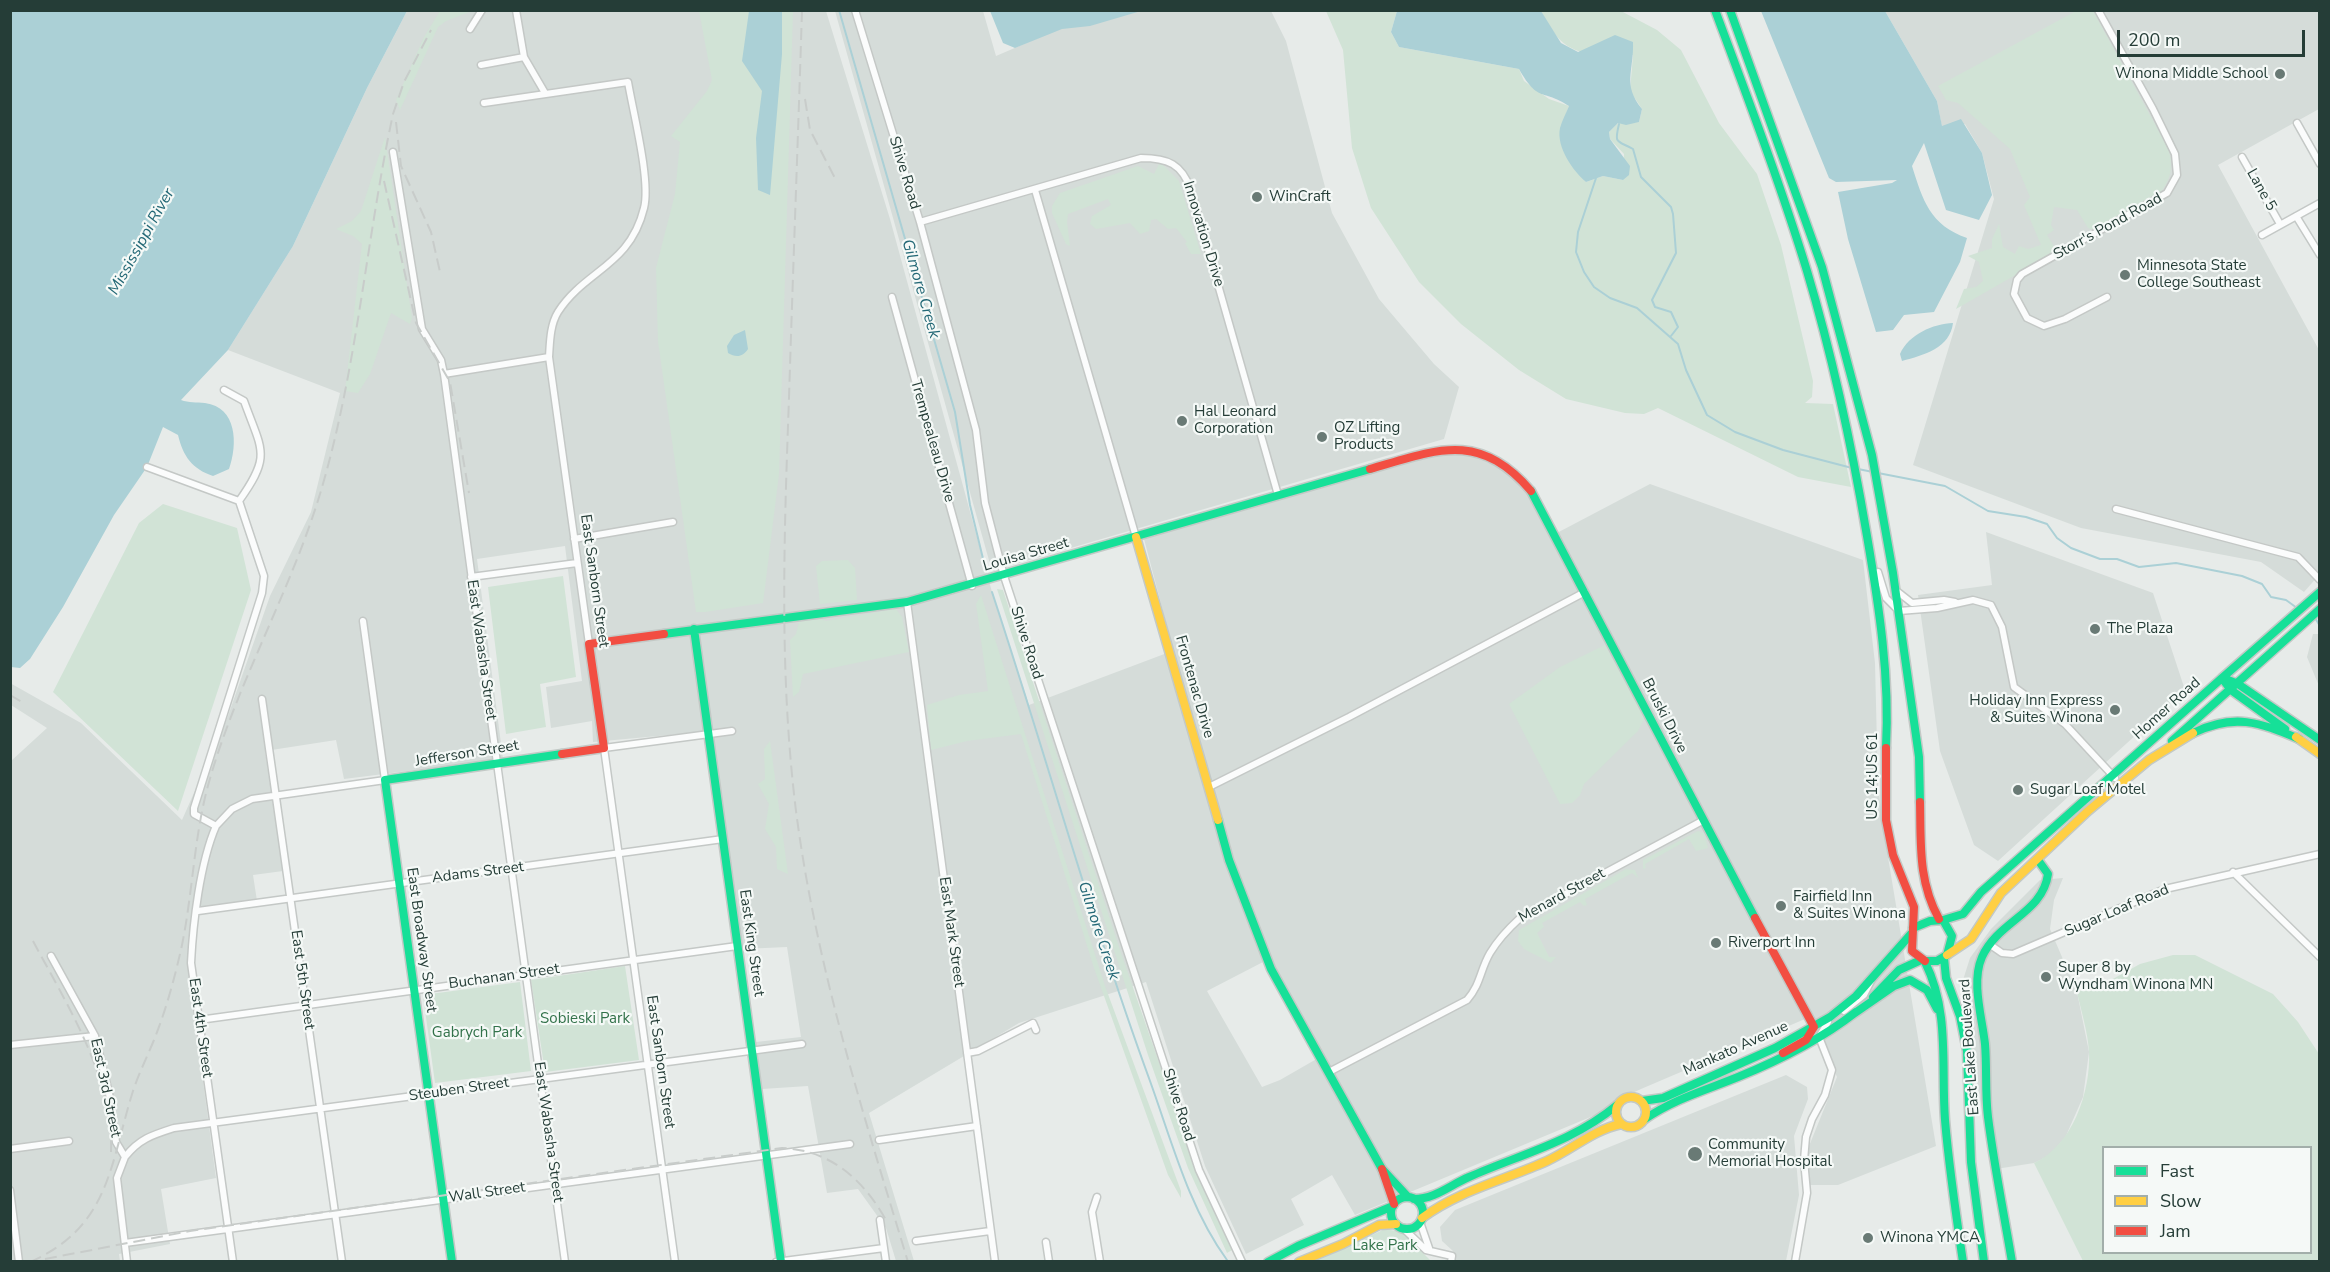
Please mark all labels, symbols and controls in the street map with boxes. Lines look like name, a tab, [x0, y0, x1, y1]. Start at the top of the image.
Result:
scale bar	[2120, 18, 2308, 56]
text: 200 m	[2128, 28, 2180, 52]
place label: Winona Middle School	[2115, 65, 2268, 83]
marker: Winona Middle School	[2273, 67, 2287, 81]
street label: Shive Road	[884, 134, 924, 212]
street label: Lane 5	[2242, 166, 2280, 214]
street label: Innovation Drive	[1178, 179, 1228, 289]
water label: Mississippi River	[105, 185, 179, 299]
place label: WinCraft	[1269, 188, 1331, 206]
marker: WinCraft	[1250, 190, 1264, 204]
street label: Storr's Pond Road	[2051, 190, 2165, 264]
water label: Gilmore Creek	[897, 237, 943, 341]
place label: Minnesota State College Southeast	[2137, 257, 2260, 292]
marker: Minnesota State College Southeast	[2118, 268, 2132, 282]
street label: Trempealeau Drive	[906, 378, 958, 504]
place label: Hal Leonard Corporation	[1194, 403, 1277, 438]
marker: Hal Leonard Corporation	[1175, 414, 1189, 428]
place label: OZ Lifting Products	[1334, 419, 1400, 454]
marker: OZ Lifting Products	[1315, 430, 1329, 444]
street label: East Sanborn Street	[576, 513, 612, 649]
street label: Louisa Street	[981, 534, 1071, 576]
street label: East Wabasha Street	[462, 579, 500, 721]
street label: Shive Road	[1006, 604, 1046, 682]
place label: The Plaza	[2107, 620, 2173, 638]
marker: The Plaza	[2088, 622, 2102, 636]
street label: Frontenac Drive	[1171, 633, 1217, 741]
street label: Homer Road	[2130, 674, 2204, 744]
street label: Bruski Drive	[1637, 676, 1691, 756]
place label: Holiday Inn Express & Suites Winona	[1969, 692, 2103, 727]
marker: Holiday Inn Express & Suites Winona	[2108, 703, 2122, 717]
street label: US 14;US 61	[1864, 732, 1882, 820]
street label: Jefferson Street	[414, 737, 520, 771]
place label: Sugar Loaf Motel	[2030, 781, 2145, 799]
marker: Sugar Loaf Motel	[2011, 783, 2025, 797]
street label: Adams Street	[431, 858, 525, 888]
street label: Menard Street	[1516, 865, 1608, 927]
street label: East Broadway Street	[402, 866, 440, 1014]
street label: East Mark Street	[934, 876, 968, 988]
water label: Gilmore Creek	[1073, 879, 1123, 983]
street label: Sugar Loaf Road	[2062, 881, 2172, 941]
street label: East King Street	[735, 888, 767, 998]
place label: Fairfield Inn & Suites Winona	[1793, 888, 1906, 923]
marker: Fairfield Inn & Suites Winona	[1774, 899, 1788, 913]
street label: East 5th Street	[286, 929, 318, 1031]
place label: Riverport Inn	[1728, 934, 1815, 952]
marker: Riverport Inn	[1709, 936, 1723, 950]
place label: Super 8 by Wyndham Winona MN	[2058, 959, 2213, 994]
street label: Buchanan Street	[447, 960, 561, 994]
marker: Super 8 by Wyndham Winona MN	[2039, 970, 2053, 984]
street label: East 4th Street	[184, 977, 216, 1079]
street label: East Lake Boulevard	[1956, 978, 1984, 1116]
street label: East Sanborn Street	[642, 994, 678, 1130]
park label: Sobieski Park	[540, 1010, 630, 1028]
street label: Mankato Avenue	[1681, 1018, 1791, 1080]
park label: Gabrych Park	[432, 1024, 522, 1042]
street label: East 3rd Street	[86, 1037, 124, 1139]
street label: East Wabasha Street	[529, 1061, 567, 1203]
street label: Shive Road	[1158, 1066, 1198, 1144]
street label: Steuben Street	[408, 1074, 510, 1106]
place label: Community Memorial Hospital	[1708, 1136, 1832, 1171]
marker: Community Memorial Hospital	[1686, 1145, 1704, 1163]
legend	[2102, 1146, 2312, 1254]
text: Fast	[2160, 1159, 2194, 1183]
street label: Wall Street	[447, 1179, 527, 1207]
text: Slow	[2160, 1189, 2201, 1213]
text: Jam	[2160, 1219, 2191, 1243]
place label: Winona YMCA	[1880, 1229, 1980, 1247]
marker: Winona YMCA	[1861, 1231, 1875, 1245]
park label: Lake Park	[1352, 1237, 1418, 1255]

